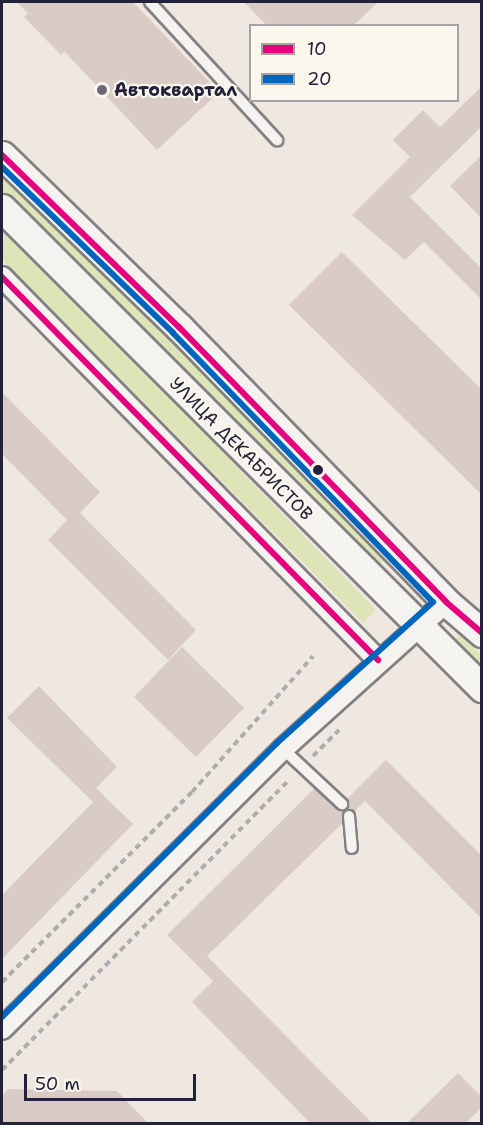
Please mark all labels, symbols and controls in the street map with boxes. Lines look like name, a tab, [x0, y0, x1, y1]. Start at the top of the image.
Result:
legend	[249, 24, 459, 102]
text: 10	[307, 37, 327, 61]
text: 20	[307, 67, 332, 91]
place label: Автоквартал	[114, 79, 237, 101]
marker: Автоквартал	[95, 83, 109, 97]
street label: УЛИЦА ДЕКАБРИСТОВ	[165, 373, 317, 525]
unlabelled marker	[312, 464, 324, 476]
scale bar	[27, 1062, 200, 1100]
text: 50 m	[35, 1072, 80, 1096]

